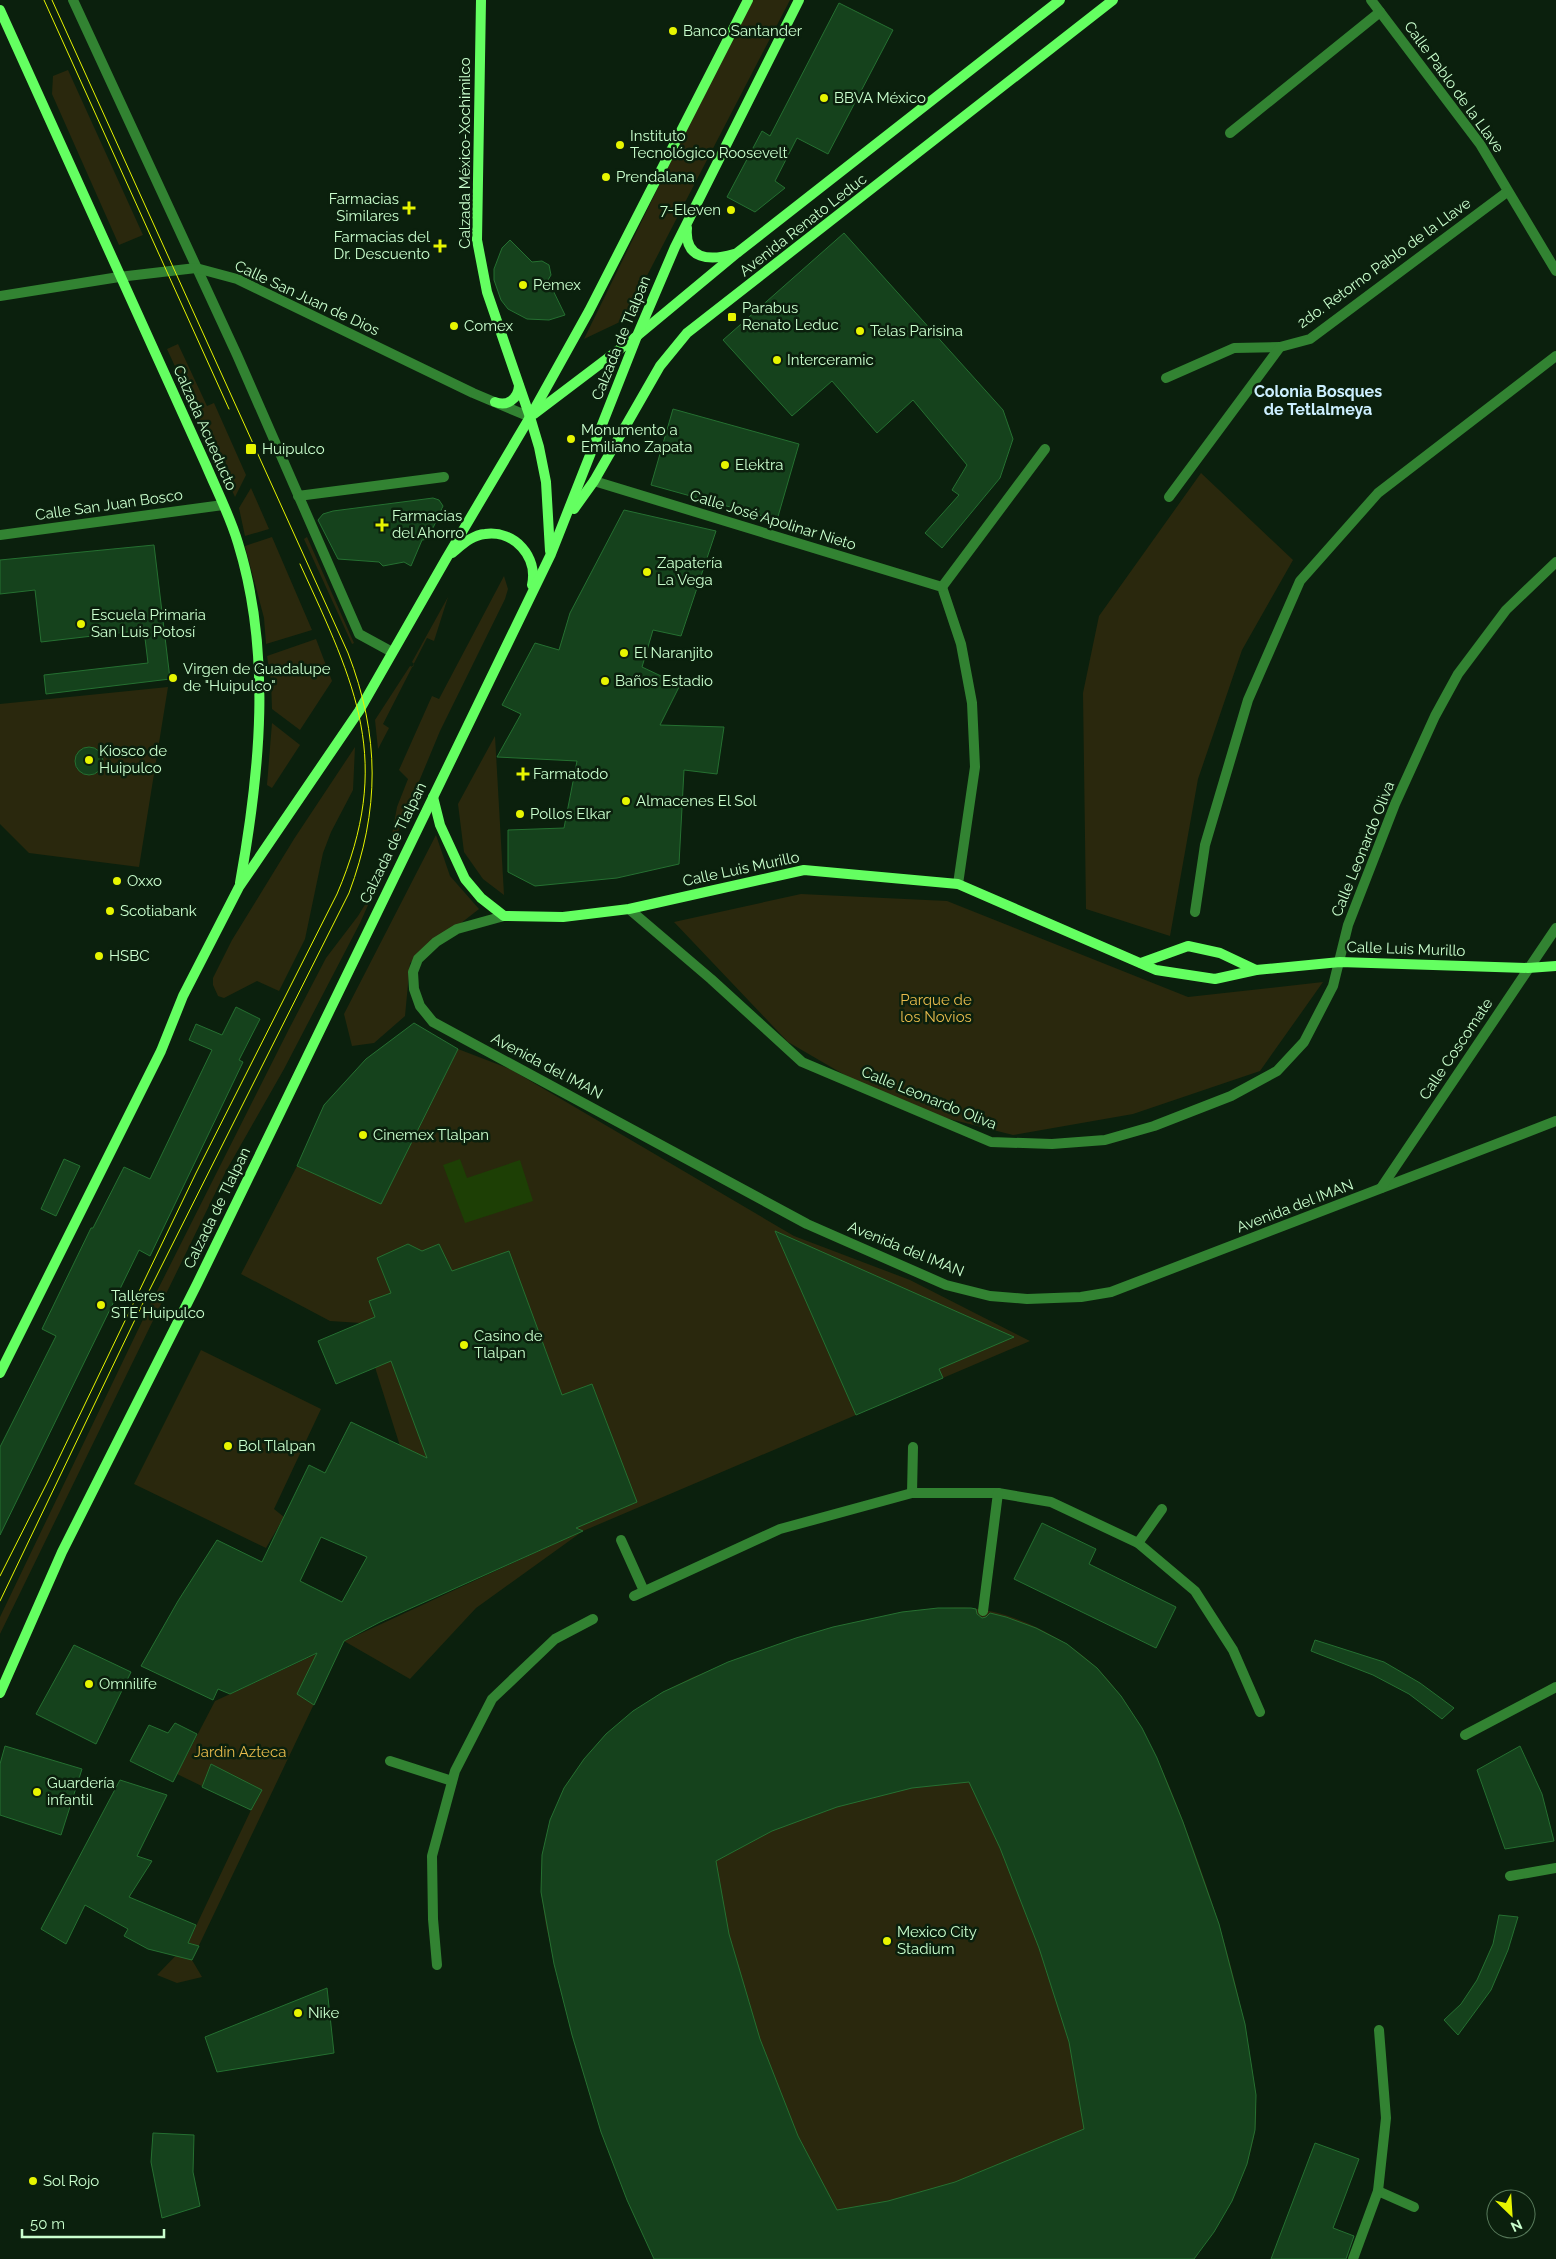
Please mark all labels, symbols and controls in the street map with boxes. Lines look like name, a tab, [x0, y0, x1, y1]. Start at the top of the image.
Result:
street label: Calle Pablo de la Llave	[1400, 18, 1508, 156]
place label: Banco Santander	[683, 22, 803, 40]
marker: Banco Santander	[667, 25, 679, 37]
street label: Calzada México-Xochimilco	[456, 57, 474, 249]
place label: BBVA México	[834, 89, 926, 107]
marker: BBVA México	[818, 92, 830, 104]
place label: Instituto Tecnológico Roosevelt	[630, 127, 788, 162]
marker: Instituto Tecnológico Roosevelt	[614, 139, 626, 151]
place label: Prendalana	[616, 168, 695, 186]
street label: Avenida Renato Leduc	[736, 170, 870, 280]
marker: Prendalana	[600, 171, 612, 183]
place label: Farmacias Similares	[329, 190, 399, 225]
street label: 2do. Retorno Pablo de la Llave	[1294, 194, 1474, 332]
place label: 7-Eleven	[660, 201, 721, 219]
marker: Farmacias Similares	[403, 202, 415, 214]
marker: 7-Eleven	[725, 204, 737, 216]
place label: Farmacias del Dr. Descuento	[334, 228, 431, 263]
marker: Farmacias del Dr. Descuento	[434, 240, 446, 252]
street label: Calle San Juan de Dios	[232, 257, 382, 339]
street label: Calzada de Tlalpan	[588, 273, 654, 403]
place label: Pemex	[533, 276, 581, 294]
marker: Pemex	[517, 279, 529, 291]
place label: Parabus Renato Leduc	[742, 299, 839, 334]
marker: Parabus Renato Leduc	[726, 311, 738, 323]
place label: Comex	[464, 317, 514, 335]
marker: Comex	[448, 320, 460, 332]
place label: Telas Parisina	[870, 322, 963, 340]
marker: Telas Parisina	[854, 325, 866, 337]
place label: Interceramic	[787, 351, 874, 369]
marker: Interceramic	[771, 354, 783, 366]
street label: Calzada Acueducto	[169, 363, 241, 493]
district label: Colonia Bosques de Tetlalmeya	[1254, 382, 1382, 419]
place label: Monumento a Emiliano Zapata	[581, 421, 692, 456]
marker: Monumento a Emiliano Zapata	[565, 433, 577, 445]
place label: Huipulco	[262, 440, 325, 458]
marker: Huipulco	[244, 442, 258, 456]
place label: Elektra	[735, 456, 783, 474]
marker: Elektra	[719, 459, 731, 471]
street label: Calle San Juan Bosco	[34, 486, 184, 524]
street label: Calle José Apolinar Nieto	[688, 486, 858, 554]
place label: Farmacias del Ahorro	[392, 507, 464, 542]
marker: Farmacias del Ahorro	[376, 519, 388, 531]
place label: Zapatería La Vega	[657, 554, 722, 589]
marker: Zapatería La Vega	[641, 566, 653, 578]
place label: Escuela Primaria San Luis Potosí	[91, 606, 206, 641]
marker: Escuela Primaria San Luis Potosí	[75, 618, 87, 630]
place label: El Naranjito	[634, 644, 713, 662]
marker: El Naranjito	[618, 647, 630, 659]
place label: Virgen de Guadalupe de "Huipulco"	[183, 660, 331, 695]
marker: Virgen de Guadalupe de "Huipulco"	[167, 672, 179, 684]
place label: Baños Estadio	[615, 672, 713, 690]
marker: Baños Estadio	[599, 675, 611, 687]
place label: Kiosco de Huipulco	[99, 742, 167, 777]
marker: Kiosco de Huipulco	[83, 754, 95, 766]
place label: Farmatodo	[533, 765, 608, 783]
marker: Farmatodo	[517, 768, 529, 780]
street label: Calzada de Tlalpan	[356, 779, 430, 907]
street label: Calle Leonardo Oliva	[1328, 779, 1398, 919]
place label: Almacenes El Sol	[636, 792, 757, 810]
marker: Almacenes El Sol	[620, 795, 632, 807]
place label: Pollos Elkar	[530, 805, 612, 823]
marker: Pollos Elkar	[514, 808, 526, 820]
street label: Calle Luis Murillo	[681, 848, 801, 890]
place label: Oxxo	[127, 872, 162, 890]
marker: Oxxo	[111, 875, 123, 887]
place label: Scotiabank	[120, 902, 197, 920]
marker: Scotiabank	[104, 905, 116, 917]
street label: Calle Luis Murillo	[1346, 938, 1466, 960]
place label: HSBC	[109, 947, 149, 965]
marker: HSBC	[93, 950, 105, 962]
park label: Parque de los Novios	[900, 991, 972, 1026]
street label: Calle Coscomate	[1415, 995, 1497, 1103]
street label: Avenida del IMAN	[488, 1029, 606, 1103]
street label: Calle Leonardo Oliva	[859, 1063, 999, 1133]
place label: Cinemex Tlalpan	[373, 1126, 489, 1144]
marker: Cinemex Tlalpan	[357, 1129, 369, 1141]
street label: Calzada de Tlalpan	[180, 1144, 254, 1272]
street label: Avenida del IMAN	[1234, 1175, 1356, 1237]
street label: Avenida del IMAN	[845, 1217, 967, 1281]
place label: Talleres STE Huipulco	[111, 1287, 205, 1322]
marker: Talleres STE Huipulco	[95, 1299, 107, 1311]
place label: Casino de Tlalpan	[474, 1327, 543, 1362]
marker: Casino de Tlalpan	[458, 1339, 470, 1351]
place label: Bol Tlalpan	[238, 1437, 316, 1455]
marker: Bol Tlalpan	[222, 1440, 234, 1452]
place label: Omnilife	[99, 1675, 157, 1693]
marker: Omnilife	[83, 1678, 95, 1690]
park label: Jardín Azteca	[194, 1743, 286, 1761]
place label: Guardería infantil	[47, 1774, 115, 1809]
marker: Guardería infantil	[31, 1786, 43, 1798]
place label: Mexico City Stadium	[897, 1923, 977, 1958]
marker: Mexico City Stadium	[881, 1935, 893, 1947]
place label: Nike	[308, 2004, 339, 2022]
marker: Nike	[292, 2007, 304, 2019]
place label: Sol Rojo	[43, 2172, 99, 2190]
marker: Sol Rojo	[27, 2175, 39, 2187]
north arrow	[1486, 2189, 1536, 2239]
scale bar	[22, 2206, 165, 2238]
text: 50 m	[30, 2215, 65, 2233]
text: N	[1508, 2216, 1525, 2235]

